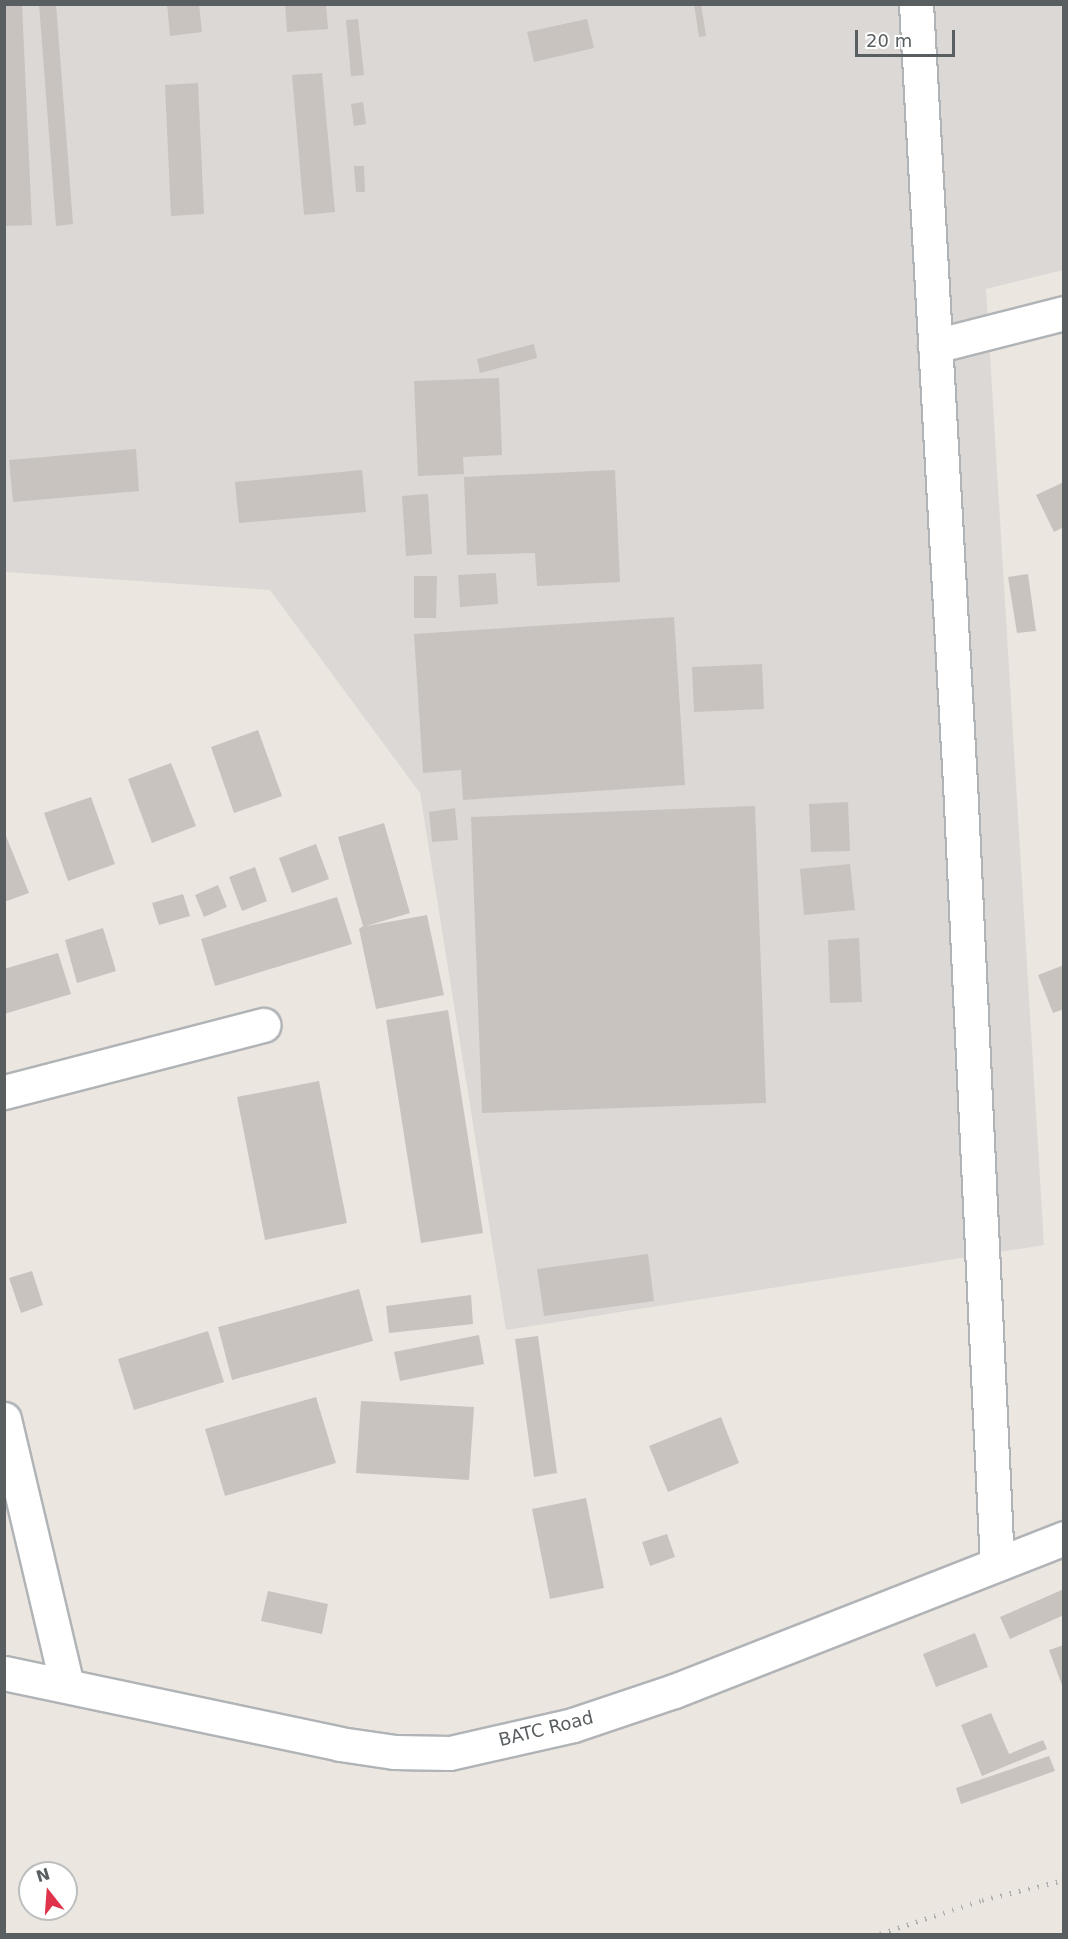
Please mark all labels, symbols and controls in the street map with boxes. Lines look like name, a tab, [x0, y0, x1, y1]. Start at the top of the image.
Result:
scale bar	[858, 18, 958, 56]
text: 20 m	[866, 30, 912, 51]
street label: BATC Road	[496, 1707, 596, 1751]
north arrow	[18, 1861, 78, 1921]
text: N	[34, 1864, 52, 1886]

